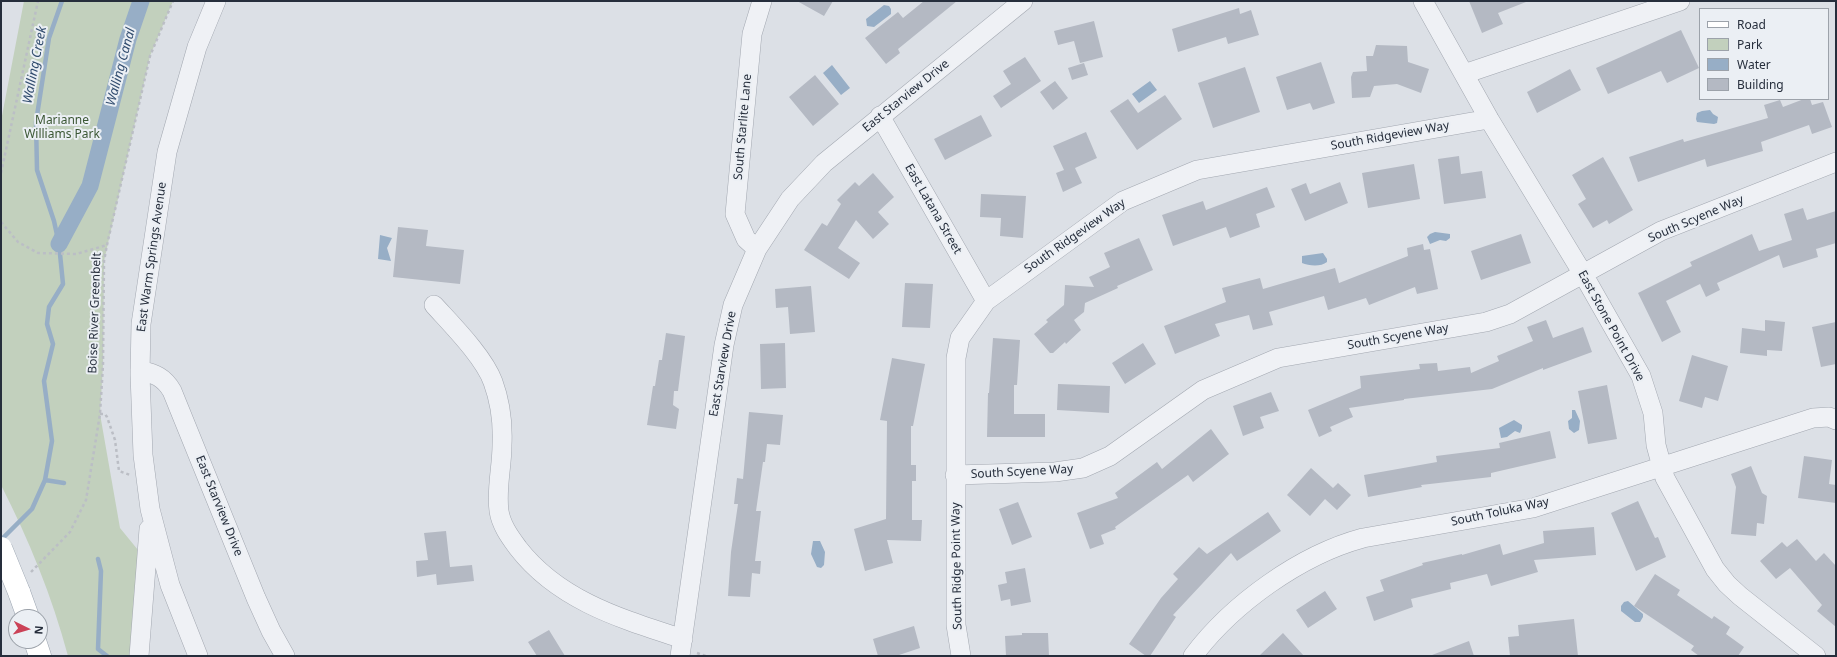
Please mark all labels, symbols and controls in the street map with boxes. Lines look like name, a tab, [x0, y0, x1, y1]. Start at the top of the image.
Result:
legend	[1699, 8, 1829, 100]
text: Road	[1737, 16, 1766, 33]
water label: Walling Creek	[20, 25, 50, 105]
water label: Walling Canal	[103, 26, 139, 108]
text: Park	[1737, 36, 1762, 53]
text: Water	[1737, 56, 1771, 73]
street label: East Starview Drive	[860, 57, 952, 135]
street label: South Starlite Lane	[731, 73, 755, 181]
text: Building	[1737, 76, 1784, 93]
park label: Marianne Williams Park	[24, 114, 100, 142]
street label: South Ridgeview Way	[1330, 118, 1450, 154]
street label: East Latana Street	[901, 161, 965, 257]
street label: East Warm Springs Avenue	[134, 181, 170, 333]
street label: South Scyene Way	[1646, 192, 1746, 246]
street label: South Ridgeview Way	[1022, 196, 1128, 276]
street label: Boise River Greenbelt	[86, 252, 104, 374]
street label: East Stone Point Drive	[1575, 268, 1647, 384]
street label: East Starview Drive	[707, 310, 739, 418]
street label: South Scyene Way	[1346, 321, 1450, 353]
street label: East Starview Drive	[192, 454, 246, 558]
street label: South Scyene Way	[970, 462, 1074, 482]
street label: South Toluka Way	[1450, 495, 1550, 529]
street label: South Ridge Point Way	[949, 502, 965, 630]
north arrow	[8, 609, 48, 649]
text: N	[32, 625, 47, 635]

